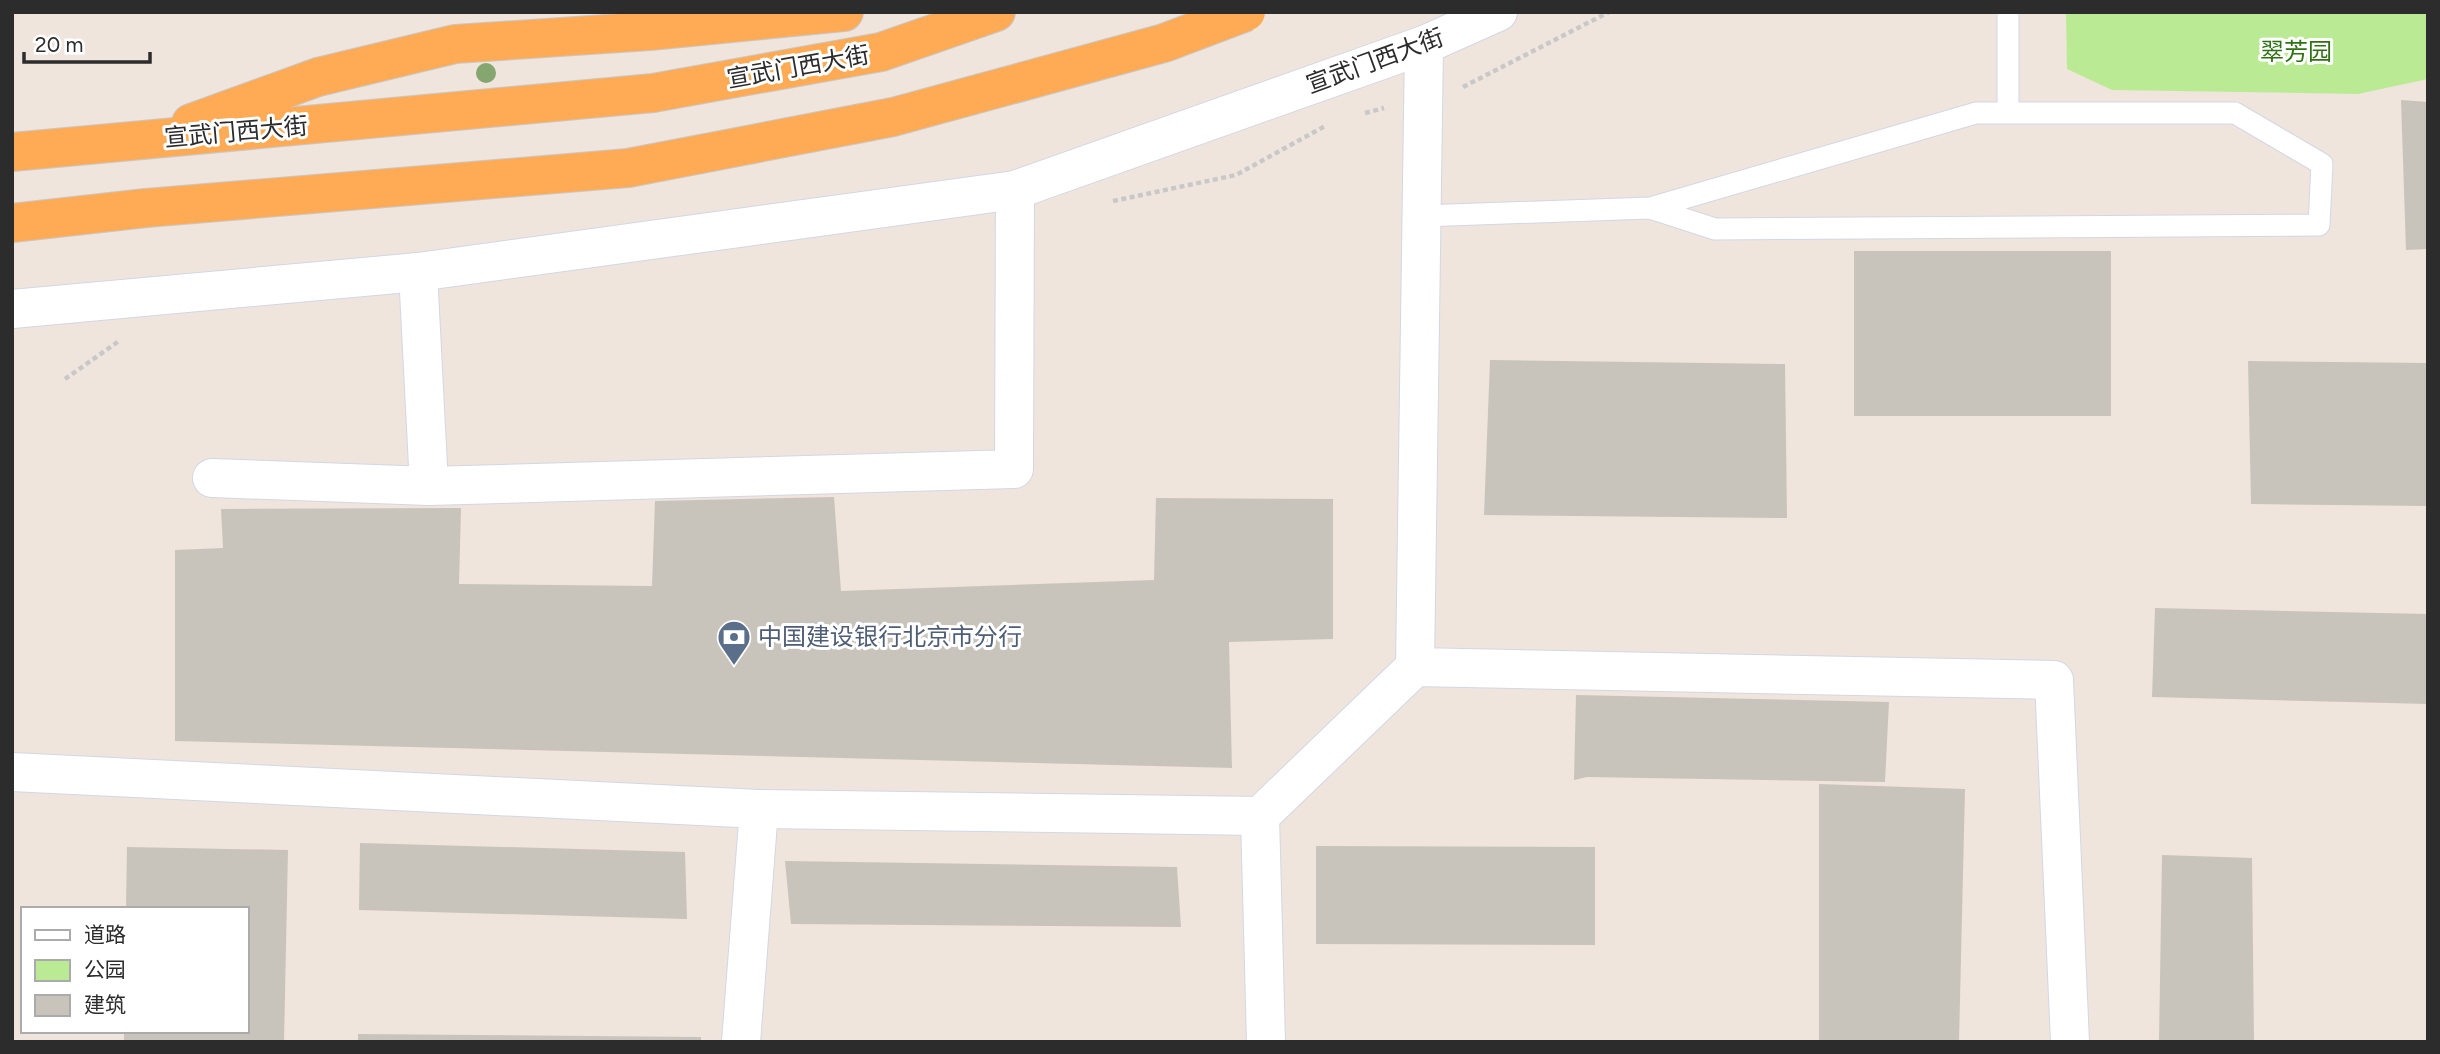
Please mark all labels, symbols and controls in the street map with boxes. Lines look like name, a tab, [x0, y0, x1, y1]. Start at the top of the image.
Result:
scale bar	[24, 21, 150, 65]
street label: 宣武门西大街	[1302, 22, 1447, 99]
text: 20 m	[35, 32, 83, 57]
park label: 翠芳园	[2260, 37, 2332, 66]
street label: 宣武门西大街	[724, 40, 871, 93]
street label: 宣武门西大街	[163, 111, 309, 152]
bank icon: 中国建设银行北京市分行	[715, 618, 753, 667]
place label: 中国建设银行北京市分行	[758, 622, 1022, 651]
legend	[21, 907, 248, 1033]
text: 道路	[84, 922, 126, 947]
text: 公园	[84, 957, 126, 982]
text: 建筑	[84, 992, 126, 1017]

